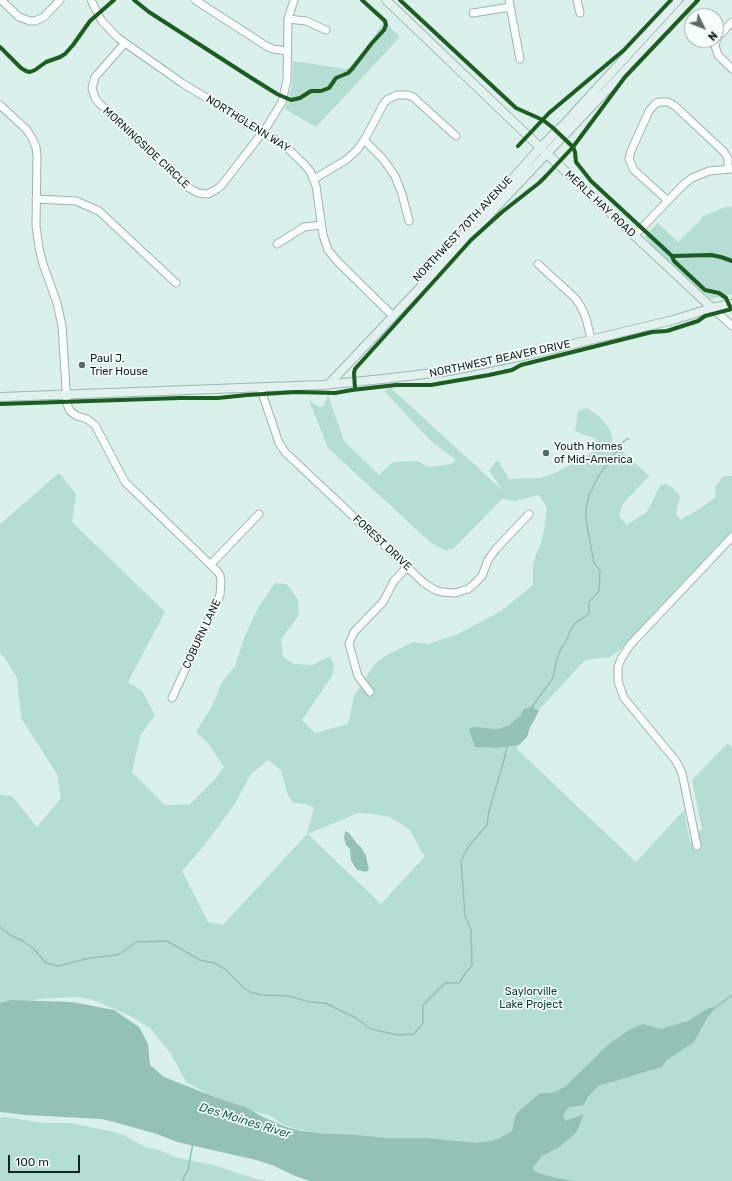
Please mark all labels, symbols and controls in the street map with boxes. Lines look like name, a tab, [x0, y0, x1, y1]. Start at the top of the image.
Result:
north arrow	[684, 8, 724, 48]
text: N	[705, 29, 720, 43]
street label: NORTHGLENN WAY	[203, 93, 293, 155]
street label: MORNINGSIDE CIRCLE	[100, 104, 192, 192]
street label: MERLE HAY ROAD	[562, 168, 638, 240]
street label: NORTHWEST 70TH AVENUE	[410, 173, 516, 285]
street label: NORTHWEST BEAVER DRIVE	[428, 338, 572, 380]
place label: Paul J. Trier House	[90, 352, 148, 378]
marker: Paul J. Trier House	[77, 360, 87, 370]
place label: Youth Homes of Mid-America	[554, 440, 632, 466]
marker: Youth Homes of Mid-America	[541, 448, 551, 458]
street label: FOREST DRIVE	[350, 513, 414, 573]
street label: COBURN LANE	[180, 597, 224, 671]
park label: Saylorville Lake Project	[499, 985, 563, 1011]
water label: Des Moines River	[197, 1100, 293, 1142]
scale bar	[10, 1147, 82, 1173]
text: 100 m	[15, 1155, 49, 1169]

